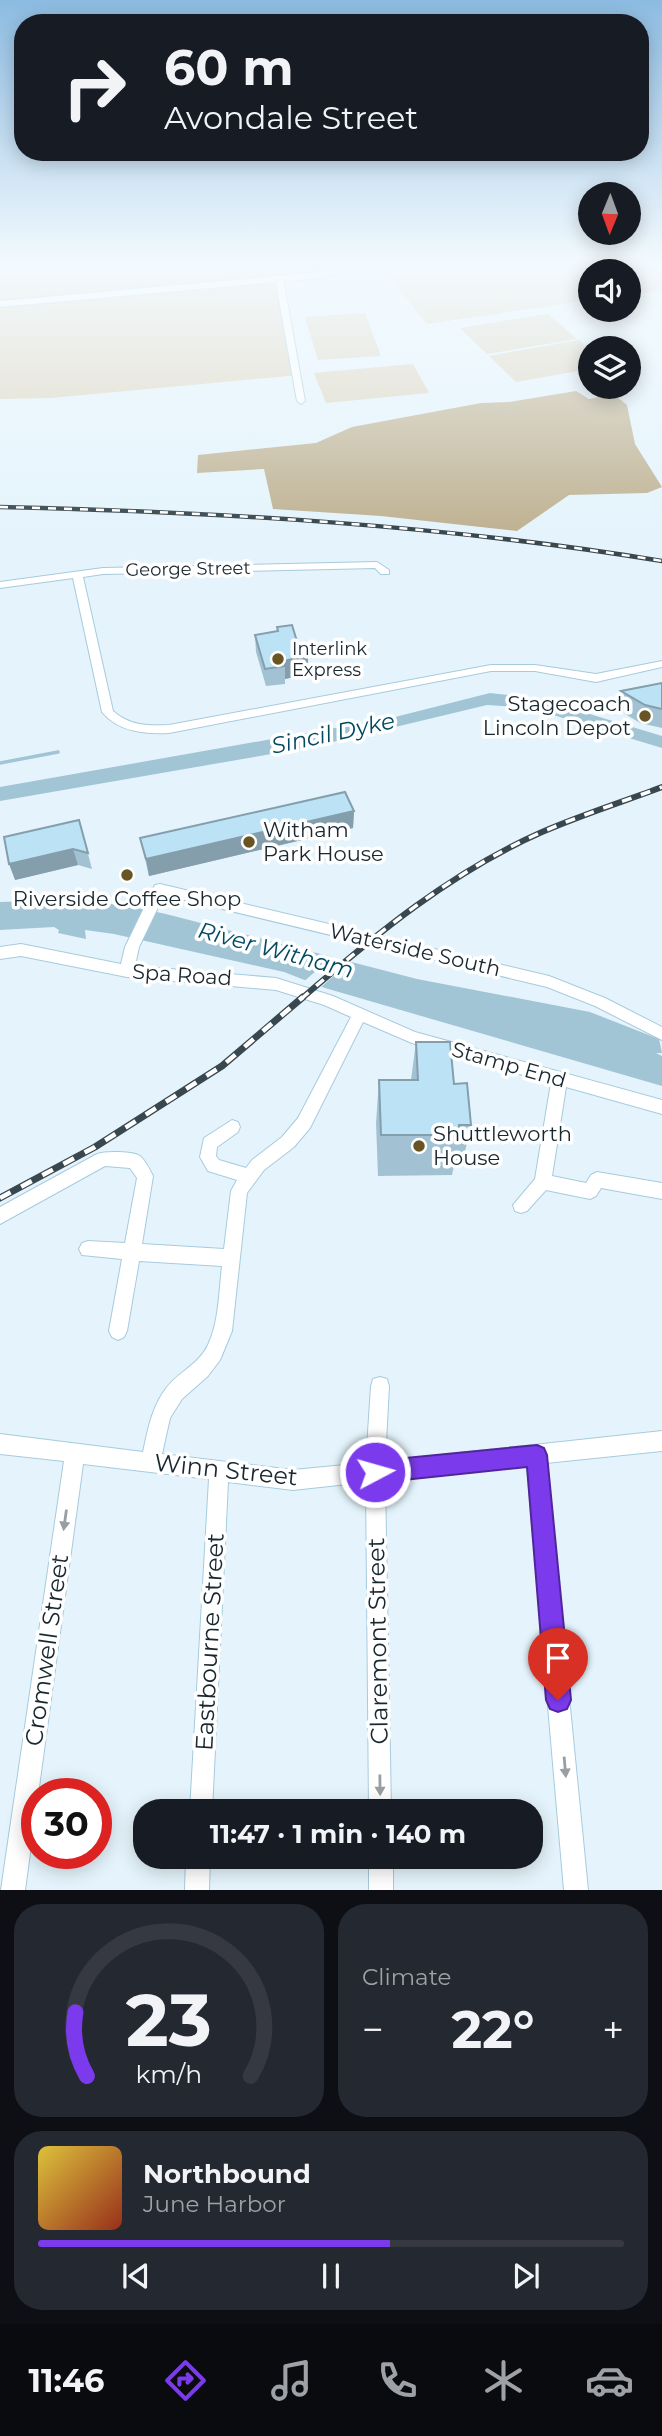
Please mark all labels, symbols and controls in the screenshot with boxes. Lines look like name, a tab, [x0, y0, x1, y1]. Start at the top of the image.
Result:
text: 60 m	[164, 38, 294, 97]
icon: right	[49, 42, 140, 133]
text: Avondale Street	[164, 98, 418, 137]
north arrow	[578, 182, 640, 245]
map controls	[578, 182, 641, 399]
button: sound	[578, 259, 641, 322]
button: layers	[578, 336, 641, 399]
street label: George Street	[125, 557, 251, 581]
place label: Interlink Express	[292, 638, 367, 681]
marker: Interlink Express	[270, 651, 286, 667]
place label: Stagecoach Lincoln Depot	[483, 691, 631, 740]
water label: Sincil Dyke	[269, 706, 397, 760]
marker: Stagecoach Lincoln Depot	[637, 708, 653, 724]
place label: Witham Park House	[263, 817, 384, 866]
marker: Witham Park House	[241, 834, 257, 850]
marker: Riverside Coffee Shop	[119, 867, 135, 883]
place label: Riverside Coffee Shop	[13, 886, 241, 911]
water label: River Witham	[195, 916, 357, 984]
street label: Waterside South	[327, 918, 503, 981]
street label: Spa Road	[131, 959, 233, 990]
street label: Stamp End	[449, 1036, 569, 1093]
place label: Shuttleworth House	[433, 1121, 572, 1170]
marker: Shuttleworth House	[411, 1138, 427, 1154]
position arrow	[338, 1435, 412, 1509]
street label: Winn Street	[153, 1448, 299, 1491]
one-way arrow	[60, 1509, 71, 1531]
street label: Eastbourne Street	[189, 1532, 230, 1752]
street label: Claremont Street	[361, 1537, 394, 1745]
street label: Cromwell Street	[19, 1552, 74, 1748]
pin	[528, 1628, 588, 1700]
icon: arrive	[539, 1639, 577, 1677]
one-way arrow	[559, 1757, 570, 1779]
one-way arrow	[374, 1774, 386, 1796]
speed limit sign: 30	[21, 1778, 112, 1869]
text: 11:47 · 1 min · 140 m	[210, 1818, 466, 1850]
text: Climate	[362, 1963, 451, 1991]
text: 23	[126, 1977, 212, 2065]
text: 22°	[451, 1998, 535, 2061]
text: −	[362, 2006, 384, 2053]
text: +	[602, 2006, 624, 2053]
text: km/h	[136, 2059, 202, 2089]
text: Northbound	[143, 2158, 311, 2190]
text: June Harbor	[143, 2190, 286, 2218]
icon: previous	[117, 2257, 155, 2295]
icon: pause	[312, 2257, 350, 2295]
icon: next	[507, 2257, 545, 2295]
icon: directions	[161, 2356, 210, 2405]
icon: music	[267, 2356, 316, 2405]
icon: phone	[373, 2356, 422, 2405]
icon: climate	[479, 2356, 528, 2405]
icon: car	[585, 2356, 634, 2405]
text: 11:46	[28, 2361, 104, 2400]

